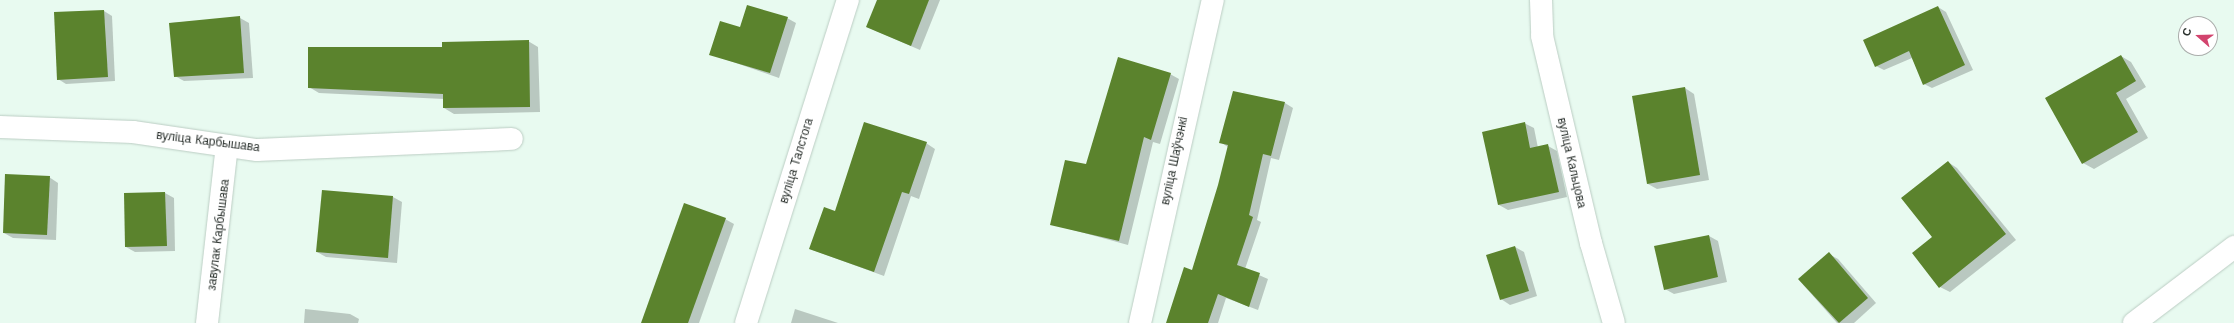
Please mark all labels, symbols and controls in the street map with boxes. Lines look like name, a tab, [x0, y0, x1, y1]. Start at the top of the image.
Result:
north arrow	[2178, 16, 2218, 56]
text: С	[2180, 26, 2195, 38]
street label: вуліца Шаўчэнкі	[1159, 116, 1191, 206]
street label: вуліца Кальцова	[1554, 116, 1588, 210]
street label: вуліца Талстога	[777, 117, 817, 205]
street label: вуліца Карбышава	[155, 129, 261, 155]
street label: завулак Карбышава	[205, 178, 233, 292]

